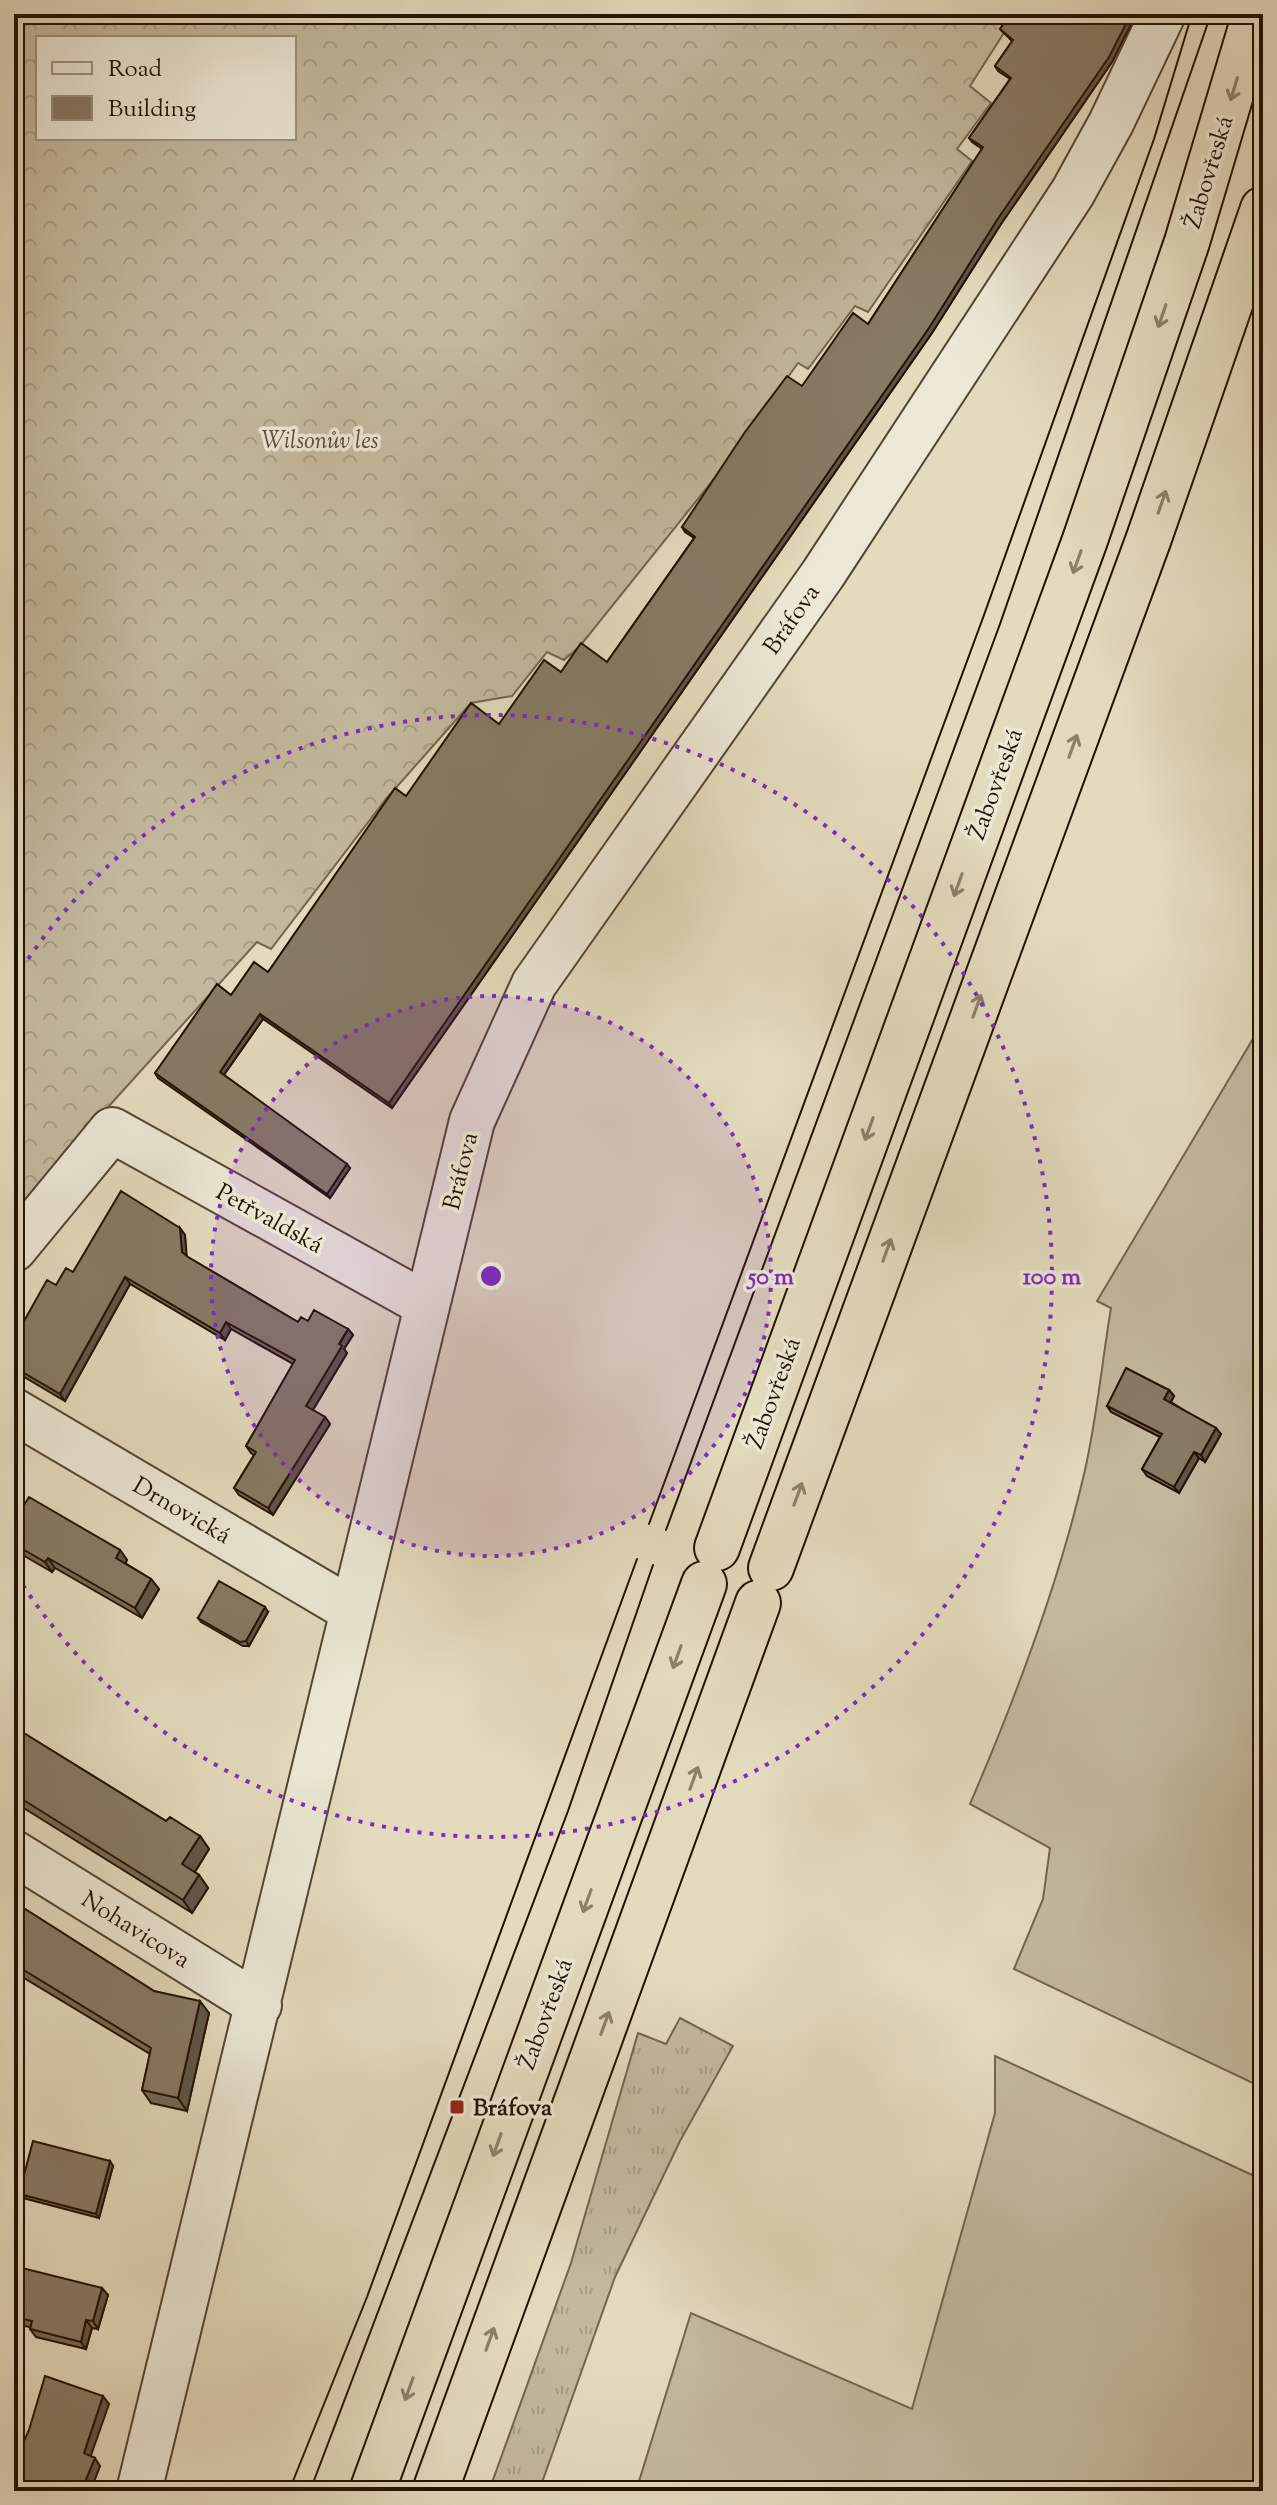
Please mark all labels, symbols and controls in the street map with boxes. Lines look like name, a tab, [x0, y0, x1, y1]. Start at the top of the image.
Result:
legend	[36, 36, 296, 140]
text: Road	[108, 53, 162, 87]
one-way arrow	[1226, 76, 1240, 101]
text: Building	[108, 93, 197, 127]
street label: Žabovřeská	[1177, 112, 1243, 233]
one-way arrow	[1153, 303, 1168, 328]
park label: Wilsonův les	[262, 425, 379, 459]
one-way arrow	[1156, 490, 1170, 515]
one-way arrow	[1069, 549, 1083, 574]
street label: Bráfova	[756, 578, 829, 662]
street label: Žabovřeská	[961, 724, 1033, 845]
one-way arrow	[1067, 734, 1081, 759]
one-way arrow	[950, 872, 964, 897]
one-way arrow	[971, 995, 985, 1019]
one-way arrow	[861, 1116, 875, 1141]
street label: Bráfova	[436, 1129, 488, 1214]
street label: Petřvaldská	[209, 1176, 329, 1263]
one-way arrow	[881, 1238, 896, 1263]
text: 50 m	[746, 1261, 794, 1295]
text: 100 m	[1023, 1261, 1081, 1295]
centre of rings	[477, 1262, 505, 1290]
street label: Žabovřeská	[739, 1333, 811, 1454]
street label: Drnovická	[126, 1470, 236, 1554]
one-way arrow	[791, 1482, 806, 1507]
one-way arrow	[669, 1644, 683, 1669]
one-way arrow	[688, 1767, 702, 1791]
street label: Nohavicova	[74, 1884, 196, 1978]
one-way arrow	[579, 1888, 593, 1913]
street label: Žabovřeská	[511, 1954, 583, 2075]
one-way arrow	[599, 2011, 614, 2036]
place label: Bráfova	[473, 2092, 553, 2126]
marker: Bráfova	[448, 2098, 466, 2116]
one-way arrow	[489, 2132, 504, 2157]
one-way arrow	[484, 2327, 498, 2352]
one-way arrow	[401, 2376, 415, 2401]

